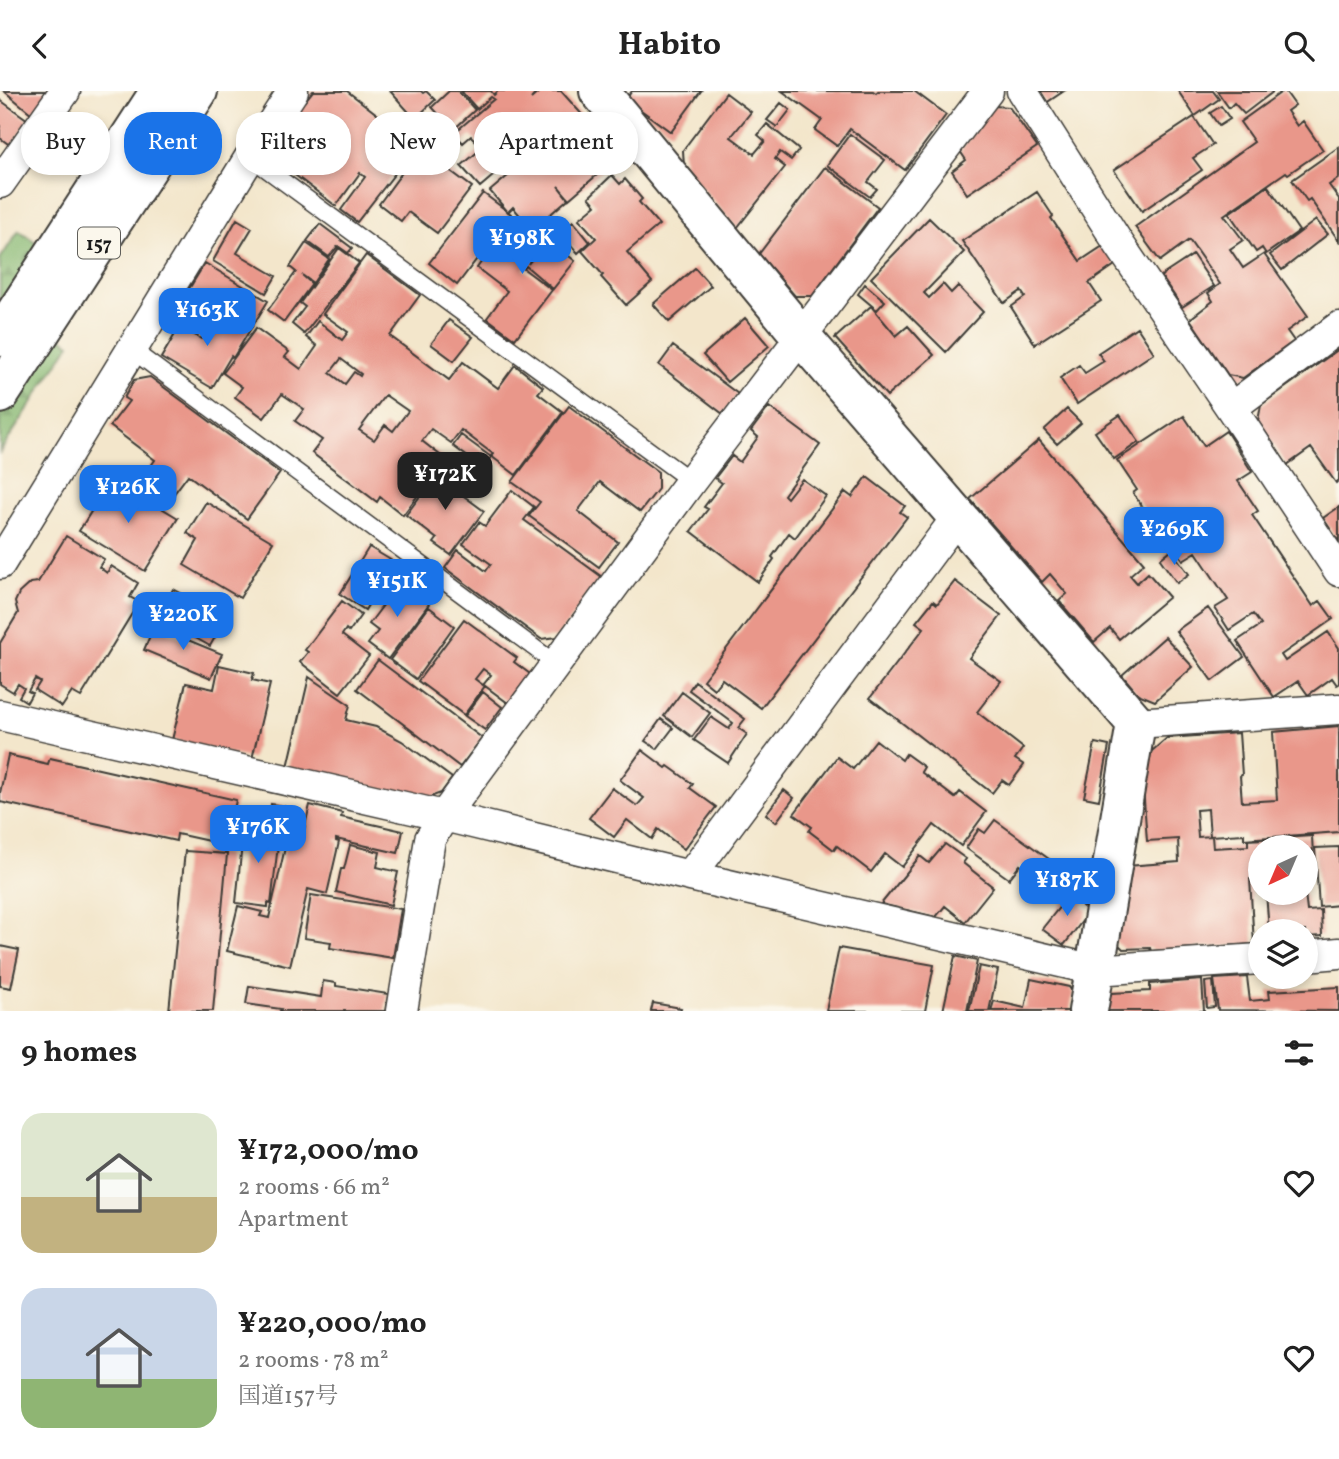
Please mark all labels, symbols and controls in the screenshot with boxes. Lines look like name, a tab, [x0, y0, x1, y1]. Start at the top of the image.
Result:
text: Habito	[618, 24, 721, 68]
icon: back	[21, 27, 59, 65]
icon: search	[1280, 27, 1318, 65]
chip: Buy	[21, 112, 110, 175]
chip: Rent	[124, 112, 222, 175]
chip: Filters	[236, 112, 351, 175]
chip: New	[365, 112, 460, 175]
chip: Apartment	[474, 112, 638, 175]
pin: ¥198K	[473, 216, 571, 276]
text: ¥198K	[489, 223, 555, 255]
road number: 157	[78, 227, 120, 259]
pin: ¥163K	[158, 289, 256, 348]
text: ¥163K	[175, 295, 239, 327]
pin: ¥172K	[396, 453, 494, 512]
text: ¥172K	[413, 459, 477, 491]
pin: ¥126K	[79, 465, 177, 525]
text: ¥126K	[95, 472, 161, 504]
pin: ¥269K	[1125, 507, 1223, 567]
text: ¥269K	[1140, 514, 1208, 546]
pin: ¥151K	[348, 559, 446, 619]
text: ¥151K	[367, 566, 427, 598]
pin: ¥220K	[134, 593, 232, 652]
text: ¥220K	[148, 599, 218, 631]
pin: ¥176K	[209, 805, 307, 865]
text: ¥176K	[226, 812, 290, 844]
north arrow	[1248, 835, 1318, 905]
map controls	[1248, 835, 1318, 989]
pin: ¥187K	[1018, 859, 1116, 918]
text: ¥187K	[1035, 865, 1099, 897]
button: layers	[1248, 919, 1318, 989]
text: 9 homes	[21, 1032, 137, 1074]
icon: filters	[1280, 1034, 1318, 1072]
text: ¥172,000/mo	[238, 1130, 419, 1172]
icon: home	[77, 1141, 161, 1225]
icon: heart	[1280, 1164, 1318, 1202]
text: 2 rooms · 66 m²	[238, 1172, 390, 1204]
text: Apartment	[238, 1204, 349, 1236]
text: ¥220,000/mo	[238, 1303, 427, 1345]
icon: home	[77, 1316, 161, 1400]
icon: heart	[1280, 1339, 1318, 1377]
text: 2 rooms · 78 m²	[238, 1345, 389, 1377]
text: 国道157号	[238, 1381, 338, 1413]

